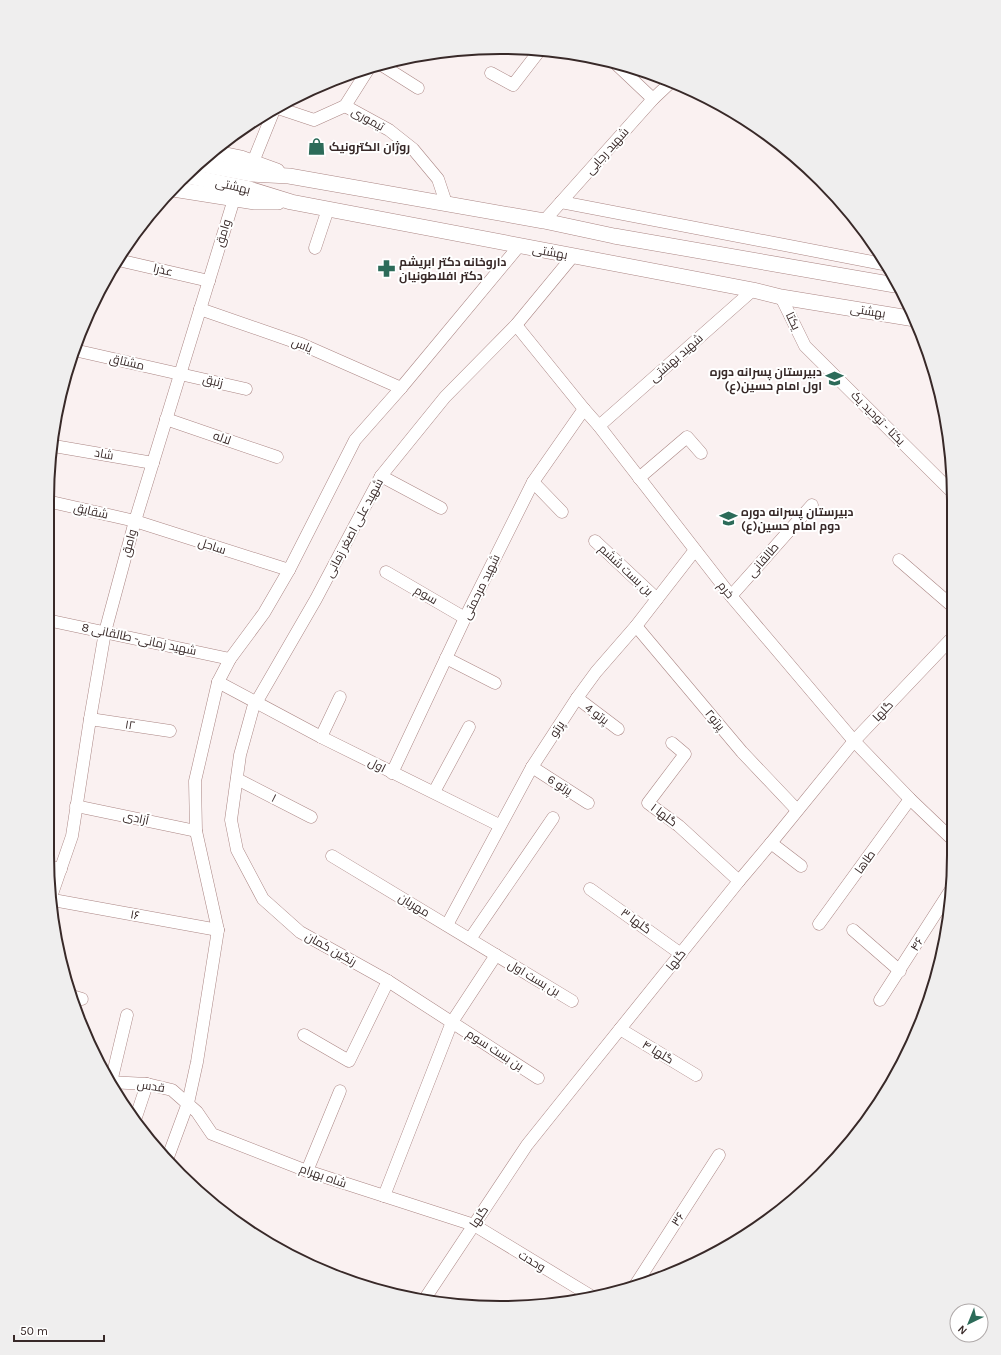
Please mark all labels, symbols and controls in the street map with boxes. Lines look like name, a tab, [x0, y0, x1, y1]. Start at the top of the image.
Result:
street label: تیموری	[349, 104, 388, 134]
street label: شهید رجایی	[582, 125, 632, 177]
shop icon: روژان الکترونیک	[306, 137, 326, 157]
place label: روژان الکترونیک	[329, 140, 410, 155]
street label: بهشتی	[214, 175, 252, 197]
street label: وامق	[212, 217, 234, 249]
street label: بهشتی	[531, 242, 569, 262]
place label: داروخانه دکتر ابریشم دکتر افلاطونیان	[399, 255, 506, 284]
pharmacy icon: داروخانه دکتر ابریشم دکتر افلاطونیان	[376, 259, 396, 279]
street label: عذرا	[152, 261, 174, 279]
street label: بهشتی	[849, 301, 887, 321]
street label: یکتا	[783, 310, 804, 333]
street label: شهید بهشتی	[646, 331, 706, 385]
street label: یاس	[290, 335, 315, 356]
street label: مشتاق	[108, 351, 146, 373]
place label: دبیرستان پسرانه دوره اول امام حسین(ع)	[710, 365, 822, 395]
school or university icon: دبیرستان پسرانه دوره اول امام حسین(ع)	[825, 369, 845, 389]
street label: زنبق	[201, 372, 225, 390]
street label: یکتا - توحید یک	[848, 388, 908, 448]
street label: لاله	[211, 428, 233, 448]
street label: شاد	[93, 445, 115, 463]
street label: شهید علی اصغر زمانی	[322, 476, 386, 580]
street label: شقایق	[72, 500, 110, 522]
place label: دبیرستان پسرانه دوره دوم امام حسین(ع)	[741, 505, 853, 535]
school or university icon: دبیرستان پسرانه دوره دوم امام حسین(ع)	[718, 509, 738, 529]
street label: وامق	[119, 528, 139, 558]
street label: ساحل	[196, 535, 228, 557]
street label: طالقانی	[744, 540, 782, 580]
street label: بن بست ششم	[595, 541, 656, 599]
street label: شهید مرحمتی	[459, 552, 503, 622]
street label: خرم	[714, 579, 737, 602]
street label: سوم	[411, 583, 440, 608]
street label: شهید زمانی- طالقانی 8	[80, 620, 198, 658]
street label: گلها	[870, 698, 896, 724]
street label: پرتو 4	[581, 700, 612, 730]
street label: پرتو۲	[701, 707, 728, 735]
street label: ۱۲	[124, 717, 136, 733]
street label: پرتو	[547, 717, 570, 741]
street label: اول	[366, 755, 388, 775]
street label: پرتو 6	[544, 772, 576, 800]
street label: ۱	[269, 791, 279, 805]
street label: گلها ۱	[648, 800, 680, 830]
street label: آزادی	[122, 808, 151, 828]
street label: طاها	[852, 847, 878, 876]
street label: مهربان	[396, 890, 432, 920]
street label: گلها ۳	[618, 905, 654, 937]
street label: ۱۶	[129, 907, 141, 923]
street label: رنگین کمان	[303, 929, 359, 969]
street label: ۴۶	[907, 934, 927, 954]
street label: گلها	[663, 947, 689, 973]
street label: بن بست اول	[505, 957, 563, 999]
street label: بن بست سوم	[463, 1026, 526, 1074]
street label: گلها ۴	[640, 1037, 676, 1067]
street label: قدس	[136, 1077, 166, 1095]
street label: شاه بهرام	[297, 1161, 348, 1192]
street label: گلها	[467, 1203, 491, 1231]
street label: ۳۶	[668, 1209, 688, 1229]
street label: وحدت	[516, 1248, 548, 1274]
north arrow	[949, 1303, 989, 1343]
scale bar	[14, 1317, 104, 1343]
text: N	[955, 1323, 970, 1337]
text: 50 m	[20, 1324, 48, 1338]

